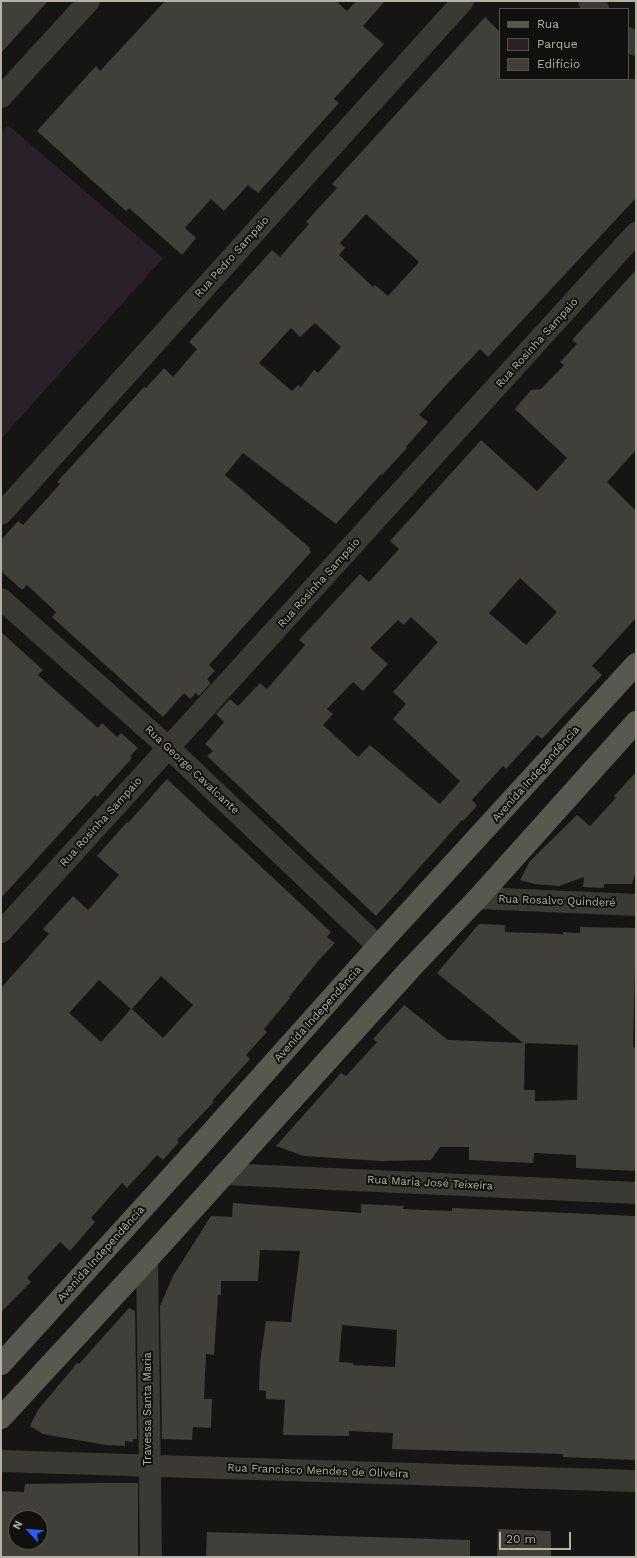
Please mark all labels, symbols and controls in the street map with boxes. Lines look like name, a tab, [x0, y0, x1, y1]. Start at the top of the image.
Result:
legend	[499, 8, 629, 80]
text: Rua	[537, 17, 559, 31]
text: Parque	[537, 37, 578, 51]
text: Edifício	[537, 57, 580, 71]
street label: Rua Pedro Sampaio	[192, 214, 272, 300]
street label: Rua Rosinha Sampaio	[493, 295, 581, 391]
street label: Rua Rosinha Sampaio	[275, 535, 363, 631]
street label: Rua George Cavalcante	[142, 723, 242, 817]
street label: Avenida Independência	[490, 723, 582, 825]
street label: Rua Rosinha Sampaio	[57, 774, 145, 870]
street label: Rua Rosalvo Quinderé	[498, 892, 616, 910]
street label: Avenida Independência	[272, 963, 364, 1065]
street label: Rua Maria José Teixeira	[367, 1173, 493, 1193]
street label: Avenida Independência	[55, 1203, 147, 1305]
street label: Travessa Santa Maria	[141, 1352, 155, 1466]
street label: Rua Francisco Mendes de Oliveira	[227, 1461, 409, 1481]
north arrow	[8, 1510, 48, 1550]
text: N	[10, 1518, 25, 1531]
scale bar	[501, 1524, 573, 1550]
text: 20 m	[506, 1532, 536, 1546]

